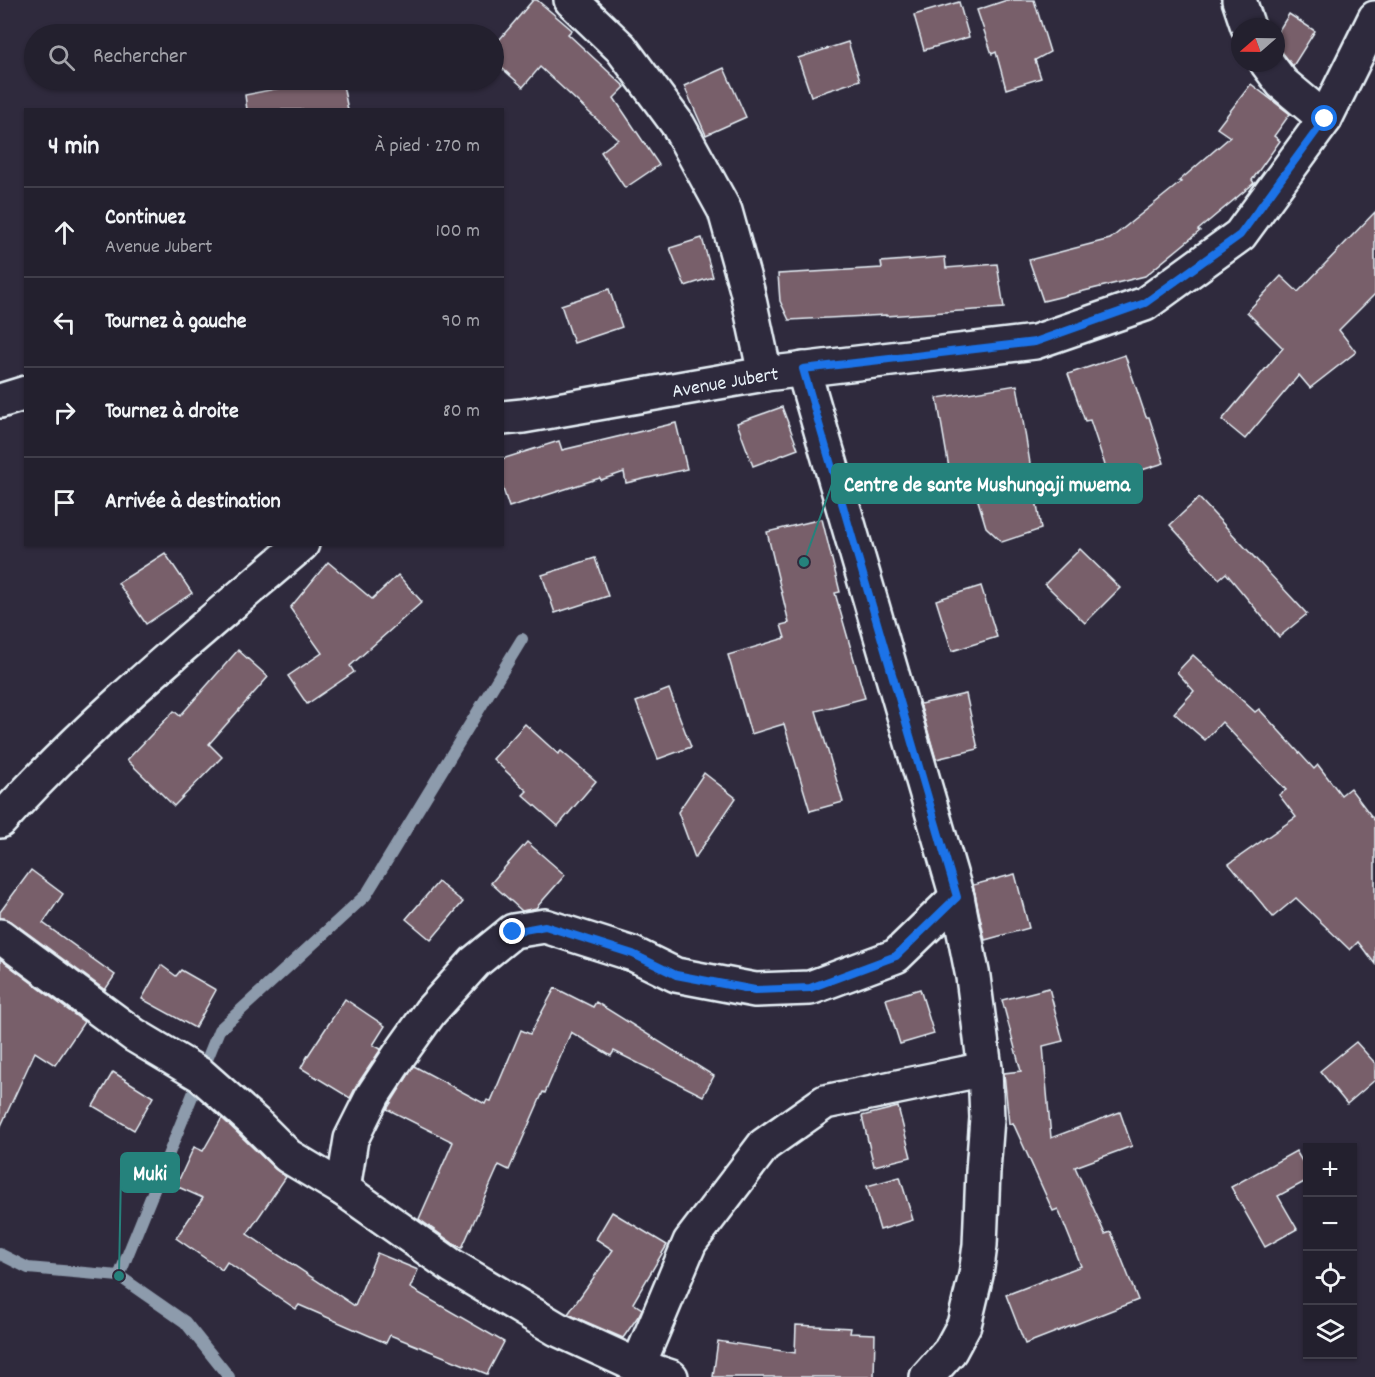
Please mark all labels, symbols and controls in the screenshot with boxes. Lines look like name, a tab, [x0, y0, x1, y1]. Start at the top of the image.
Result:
north arrow	[1231, 18, 1285, 72]
search box	[24, 24, 504, 90]
icon: search	[45, 41, 78, 74]
text: Rechercher	[93, 42, 187, 73]
route start	[1311, 105, 1337, 131]
text: 4 min	[48, 129, 99, 166]
text: À pied · 270 m	[375, 133, 480, 161]
text: Continuez	[105, 203, 186, 234]
icon: ahead	[48, 216, 81, 249]
text: 100 m	[436, 218, 480, 246]
text: Avenue Jubert	[105, 234, 212, 262]
icon: left	[48, 306, 81, 339]
text: Tournez à gauche	[105, 307, 247, 338]
text: 90 m	[442, 308, 480, 336]
street label: Avenue Jubert	[670, 362, 780, 407]
icon: right	[48, 396, 81, 429]
text: Tournez à droite	[105, 397, 239, 428]
text: 80 m	[443, 398, 480, 426]
callout: Centre de sante Mushungaji mwema	[832, 464, 1142, 503]
text: Centre de sante Mushungaji mwema	[844, 472, 1131, 502]
icon: arrive	[48, 486, 81, 519]
text: Arrivée à destination	[105, 487, 281, 518]
route end	[499, 918, 525, 944]
map controls	[1303, 1143, 1357, 1359]
button: +	[1303, 1143, 1357, 1197]
callout: Muki	[121, 1153, 179, 1192]
text: Muki	[133, 1161, 167, 1191]
button: −	[1303, 1197, 1357, 1251]
button: locate	[1303, 1251, 1357, 1305]
button: layers	[1303, 1305, 1357, 1359]

